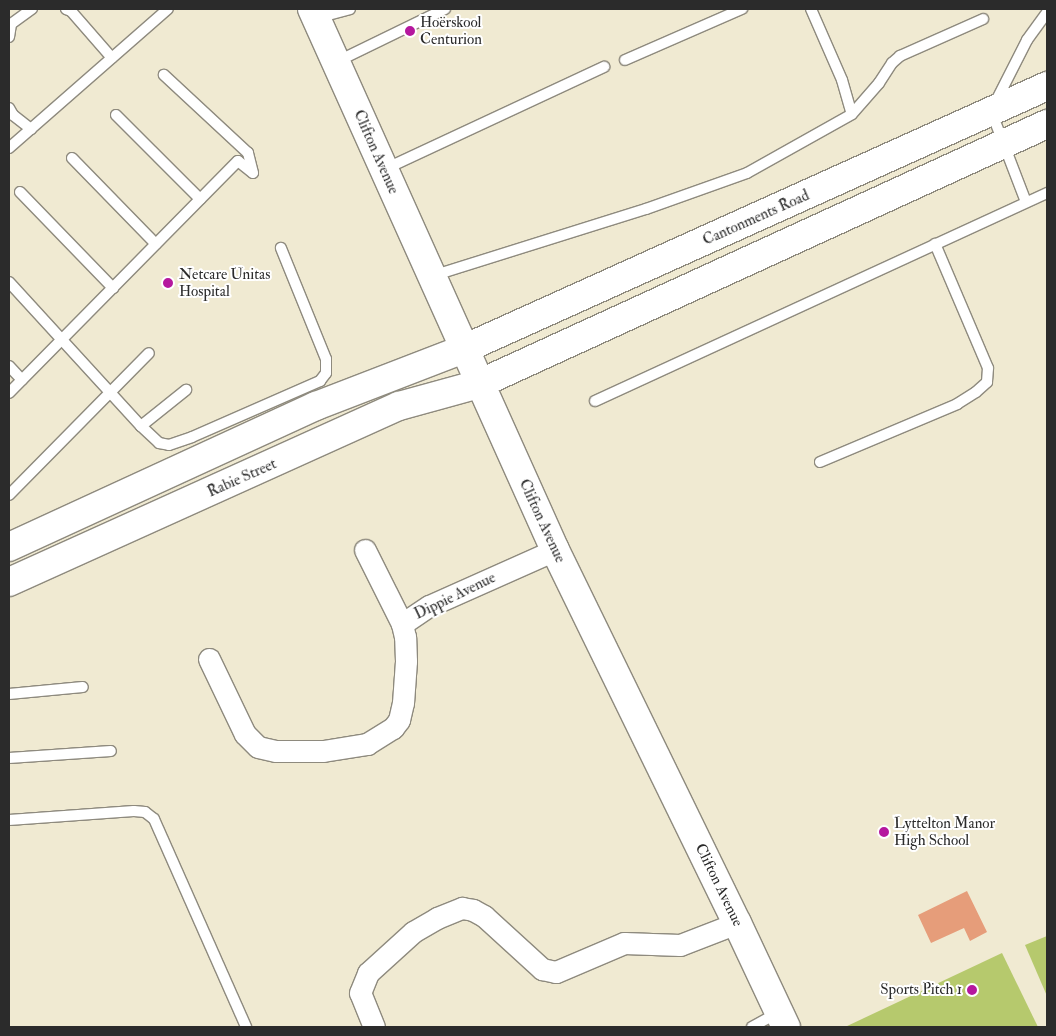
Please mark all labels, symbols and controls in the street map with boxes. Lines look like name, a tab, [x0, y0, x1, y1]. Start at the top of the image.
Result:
place label: Hoërskool Centurion	[420, 13, 482, 48]
marker: Hoërskool Centurion	[404, 25, 416, 37]
street label: Clifton Avenue	[349, 107, 403, 197]
street label: Cantonments Road	[700, 186, 812, 250]
place label: Netcare Unitas Hospital	[179, 265, 270, 300]
marker: Netcare Unitas Hospital	[161, 276, 175, 290]
street label: Rabie Street	[205, 455, 279, 501]
street label: Clifton Avenue	[515, 476, 569, 566]
street label: Dippie Avenue	[411, 569, 499, 623]
place label: Lyttelton Manor High School	[894, 814, 995, 849]
marker: Lyttelton Manor High School	[878, 826, 890, 838]
street label: Clifton Avenue	[691, 841, 747, 929]
place label: Sports Pitch 1	[880, 981, 962, 999]
marker: Sports Pitch 1	[966, 984, 978, 996]

